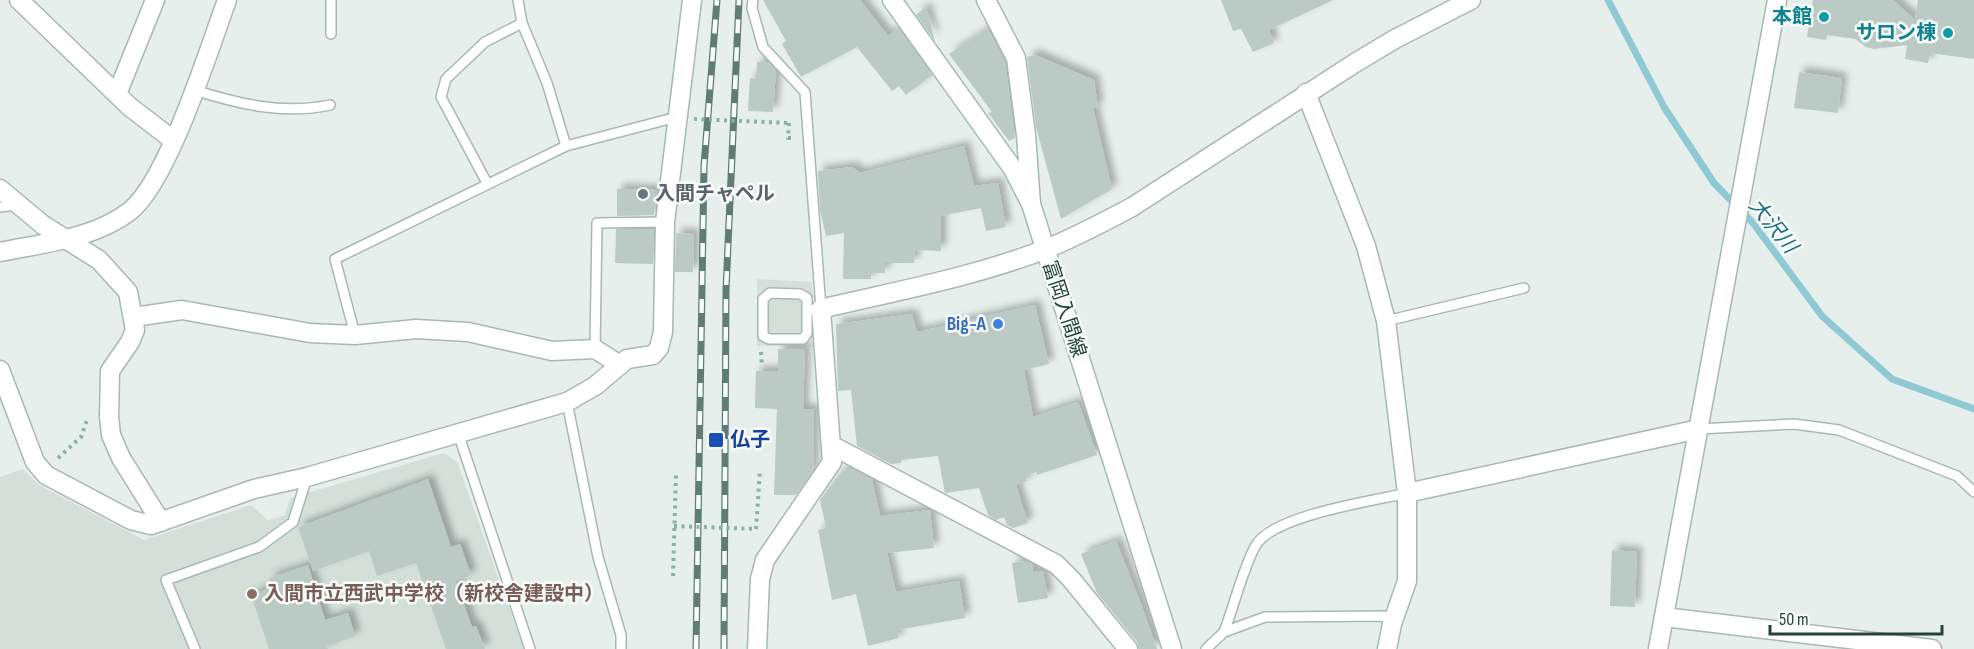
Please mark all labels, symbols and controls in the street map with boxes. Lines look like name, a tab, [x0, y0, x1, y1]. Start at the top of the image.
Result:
place label: 本館	[1772, 5, 1812, 29]
marker: 本館	[1817, 10, 1831, 24]
place label: サロン棟	[1856, 21, 1936, 45]
marker: サロン棟	[1941, 26, 1955, 40]
place label: 入間チャペル	[655, 182, 775, 206]
marker: 入間チャペル	[636, 187, 650, 201]
water label: 大沢川	[1743, 194, 1804, 260]
street label: 富岡入間線	[1037, 258, 1091, 360]
place label: Big-A	[947, 312, 986, 336]
marker: Big-A	[991, 317, 1005, 331]
place label: 仏子	[730, 428, 770, 452]
marker: 仏子	[707, 431, 725, 449]
place label: 入間市立西武中学校（新校舎建設中）	[264, 582, 604, 606]
marker: 入間市立西武中学校（新校舎建設中）	[245, 587, 259, 601]
scale bar	[1770, 598, 1942, 636]
text: 50 m	[1779, 609, 1809, 630]

